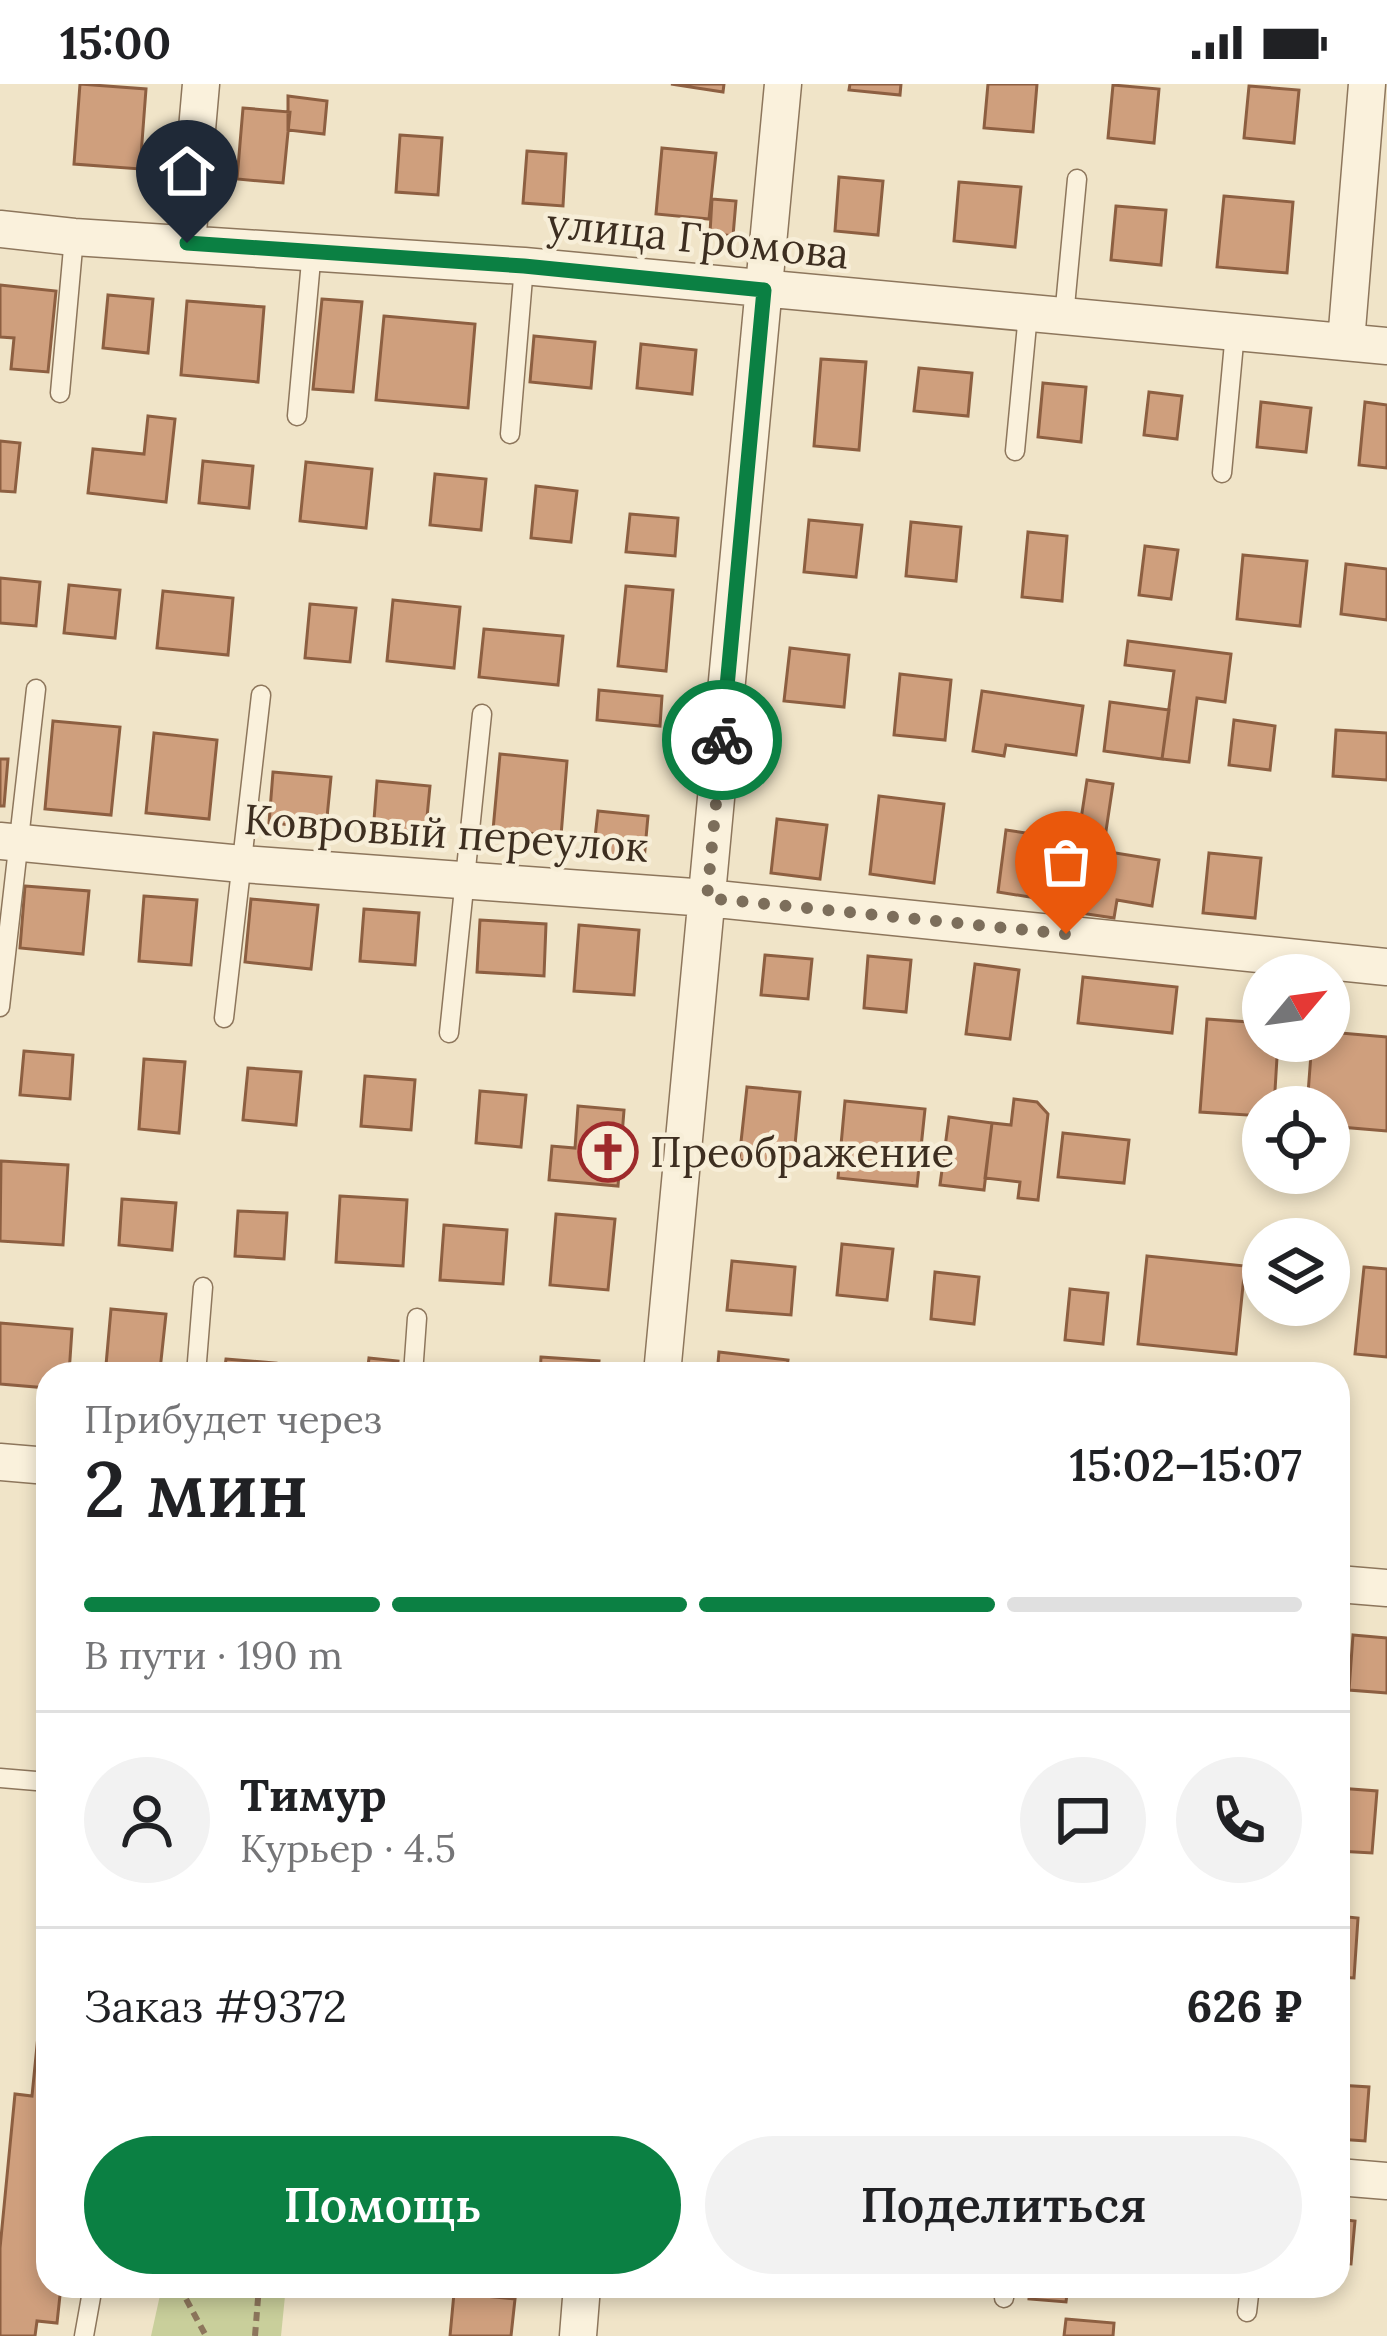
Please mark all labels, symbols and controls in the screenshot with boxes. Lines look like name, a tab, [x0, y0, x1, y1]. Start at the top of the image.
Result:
text: 15:00	[60, 14, 171, 71]
pin	[136, 120, 238, 243]
icon: home	[154, 138, 220, 204]
street label: улица Громова	[544, 195, 852, 281]
courier	[662, 680, 782, 800]
icon: bike	[689, 707, 755, 773]
street label: Ковровый переулок	[242, 792, 650, 874]
pin	[1015, 811, 1117, 934]
icon: bag	[1033, 829, 1099, 895]
north arrow	[1242, 954, 1350, 1062]
map controls	[1242, 954, 1350, 1326]
button: locate	[1242, 1086, 1350, 1194]
church icon: Преображение	[577, 1121, 639, 1183]
place label: Преображение	[650, 1125, 954, 1179]
button: layers	[1242, 1218, 1350, 1326]
text: Прибудет через	[84, 1394, 382, 1444]
text: 15:02–15:07	[1069, 1436, 1302, 1493]
text: 2 мин	[84, 1439, 308, 1538]
text: В пути · 190 m	[84, 1630, 343, 1680]
button: person	[84, 1757, 210, 1883]
button: chat	[1020, 1757, 1146, 1883]
button: phone	[1176, 1757, 1302, 1883]
text: Тимур	[240, 1766, 387, 1823]
text: Курьер · 4.5	[240, 1823, 456, 1873]
text: Заказ #9372	[84, 1977, 347, 2034]
text: 626 ₽	[1187, 1977, 1302, 2034]
button: Помощь	[84, 2136, 681, 2274]
button: Поделиться	[705, 2136, 1302, 2274]

